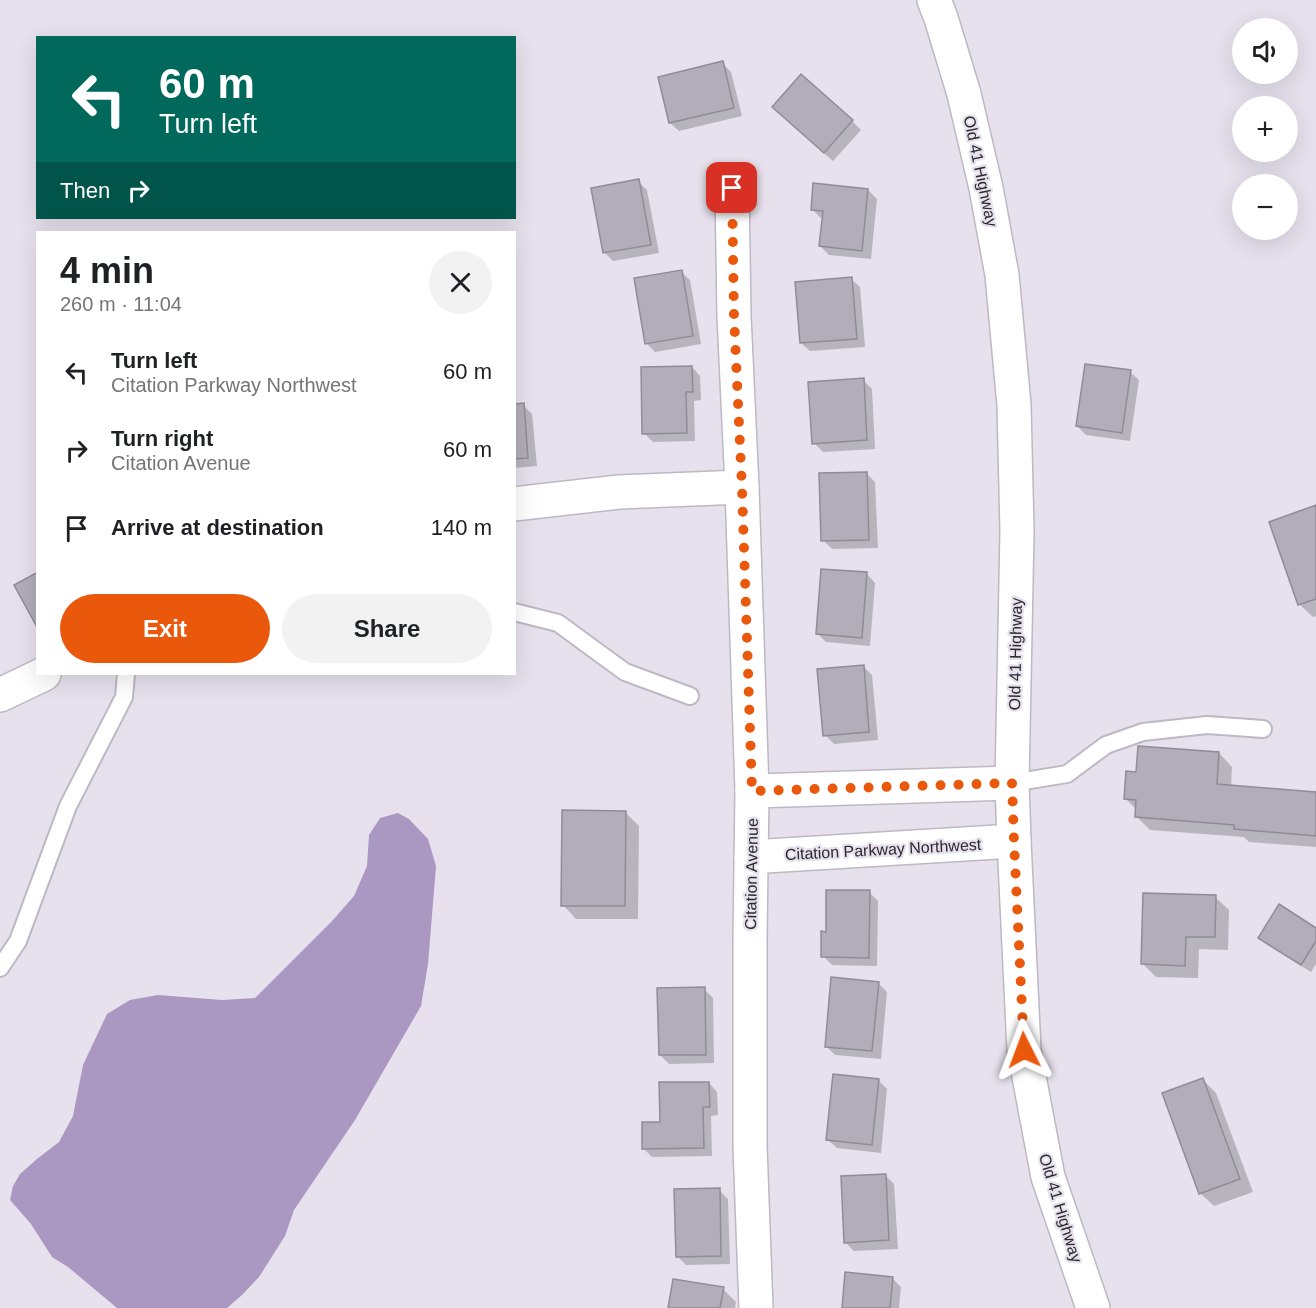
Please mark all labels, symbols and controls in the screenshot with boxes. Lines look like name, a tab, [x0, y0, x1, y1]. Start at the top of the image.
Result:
map controls	[1232, 18, 1298, 240]
button: sound	[1232, 18, 1298, 84]
icon: left	[60, 60, 138, 138]
text: 60 m	[159, 60, 255, 107]
button: +	[1232, 96, 1298, 162]
text: Turn left	[159, 109, 257, 139]
street label: Old 41 Highway	[960, 114, 1001, 228]
pin	[706, 162, 757, 213]
icon: arrive	[715, 171, 748, 204]
icon: right	[122, 174, 155, 207]
button: −	[1232, 174, 1298, 240]
text: Then	[60, 178, 110, 203]
text: 4 min	[60, 250, 154, 291]
button: close	[429, 251, 492, 314]
text: 260 m · 11:04	[60, 293, 182, 315]
text: Turn left	[111, 348, 197, 373]
icon: left	[60, 356, 93, 389]
text: 60 m	[443, 359, 492, 384]
text: Citation Parkway Northwest	[111, 374, 357, 396]
text: Turn right	[111, 426, 213, 451]
icon: right	[60, 434, 93, 467]
text: 60 m	[443, 437, 492, 462]
text: Citation Avenue	[111, 452, 251, 474]
icon: arrive	[60, 512, 93, 545]
text: Arrive at destination	[111, 515, 324, 540]
text: 140 m	[431, 515, 492, 540]
button: Exit	[60, 594, 270, 663]
button: Share	[282, 594, 492, 663]
street label: Old 41 Highway	[1006, 597, 1025, 711]
street label: Citation Avenue	[742, 818, 761, 930]
street label: Citation Parkway Northwest	[784, 836, 982, 863]
position arrow	[992, 1018, 1056, 1082]
street label: Old 41 Highway	[1036, 1152, 1085, 1265]

